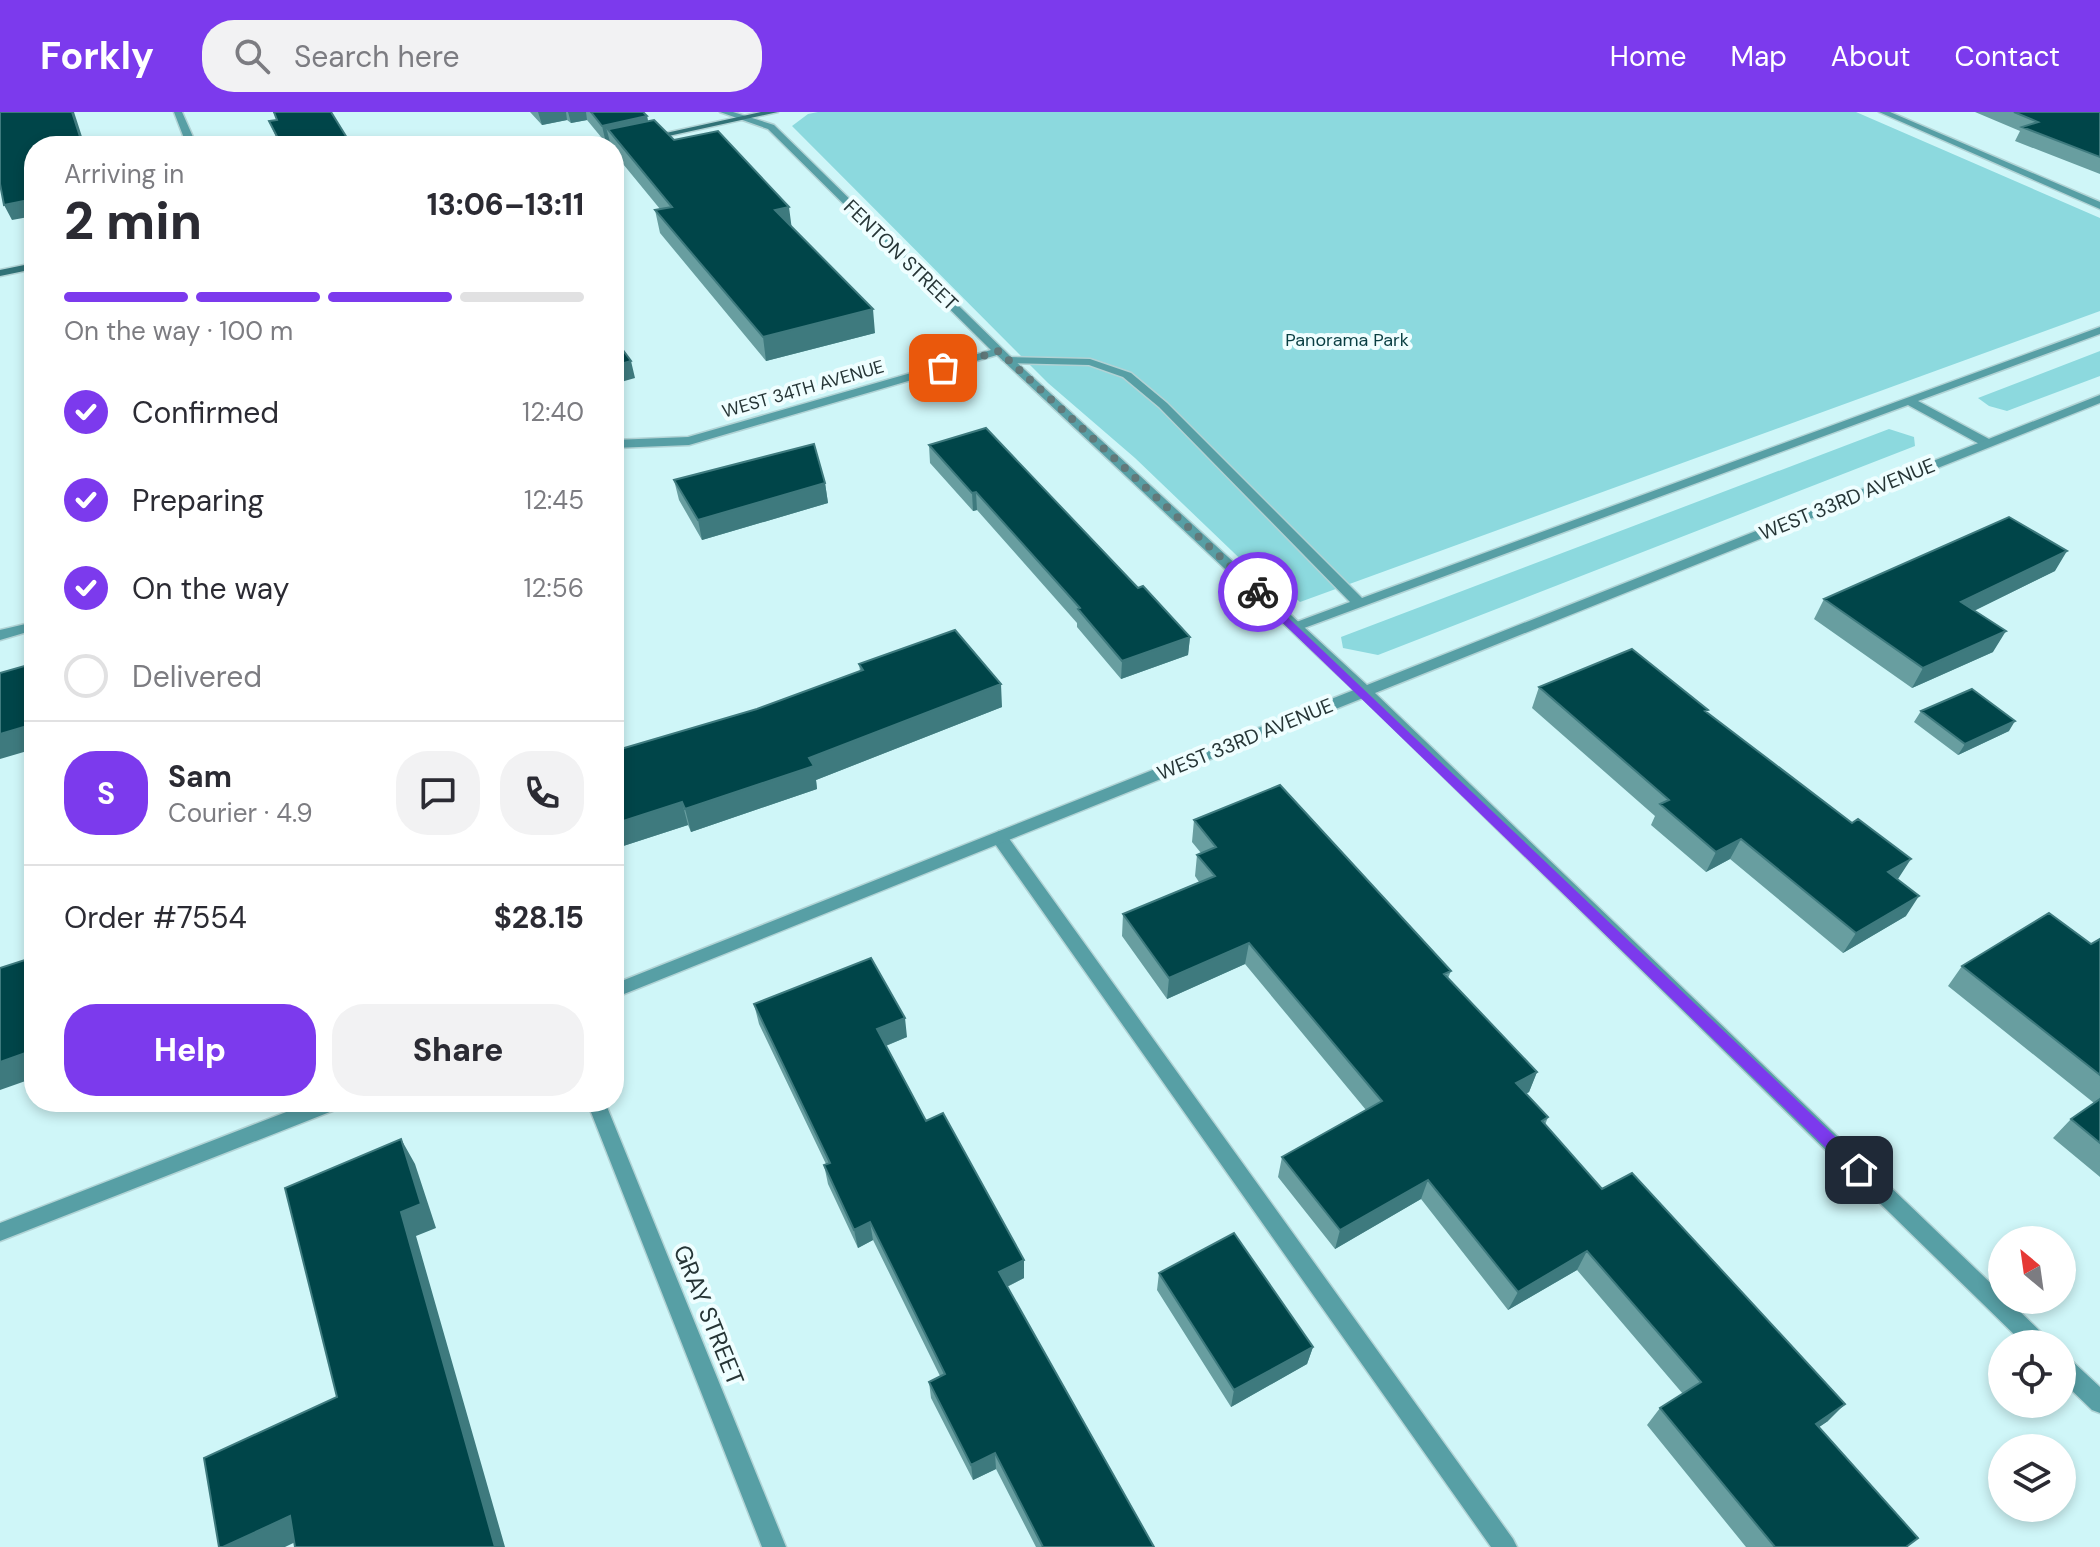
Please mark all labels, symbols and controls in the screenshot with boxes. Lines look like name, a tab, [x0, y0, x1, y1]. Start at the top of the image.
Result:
search box	[202, 20, 762, 92]
text: Forkly	[40, 31, 154, 81]
icon: search	[230, 34, 274, 78]
text: Search here	[294, 37, 459, 76]
text: Home	[1610, 38, 1686, 75]
text: Map	[1730, 38, 1787, 75]
text: About	[1831, 38, 1910, 75]
text: Contact	[1954, 38, 2060, 75]
text: Arriving in	[64, 157, 184, 191]
text: 13:06–13:11	[427, 185, 584, 224]
text: 2 min	[64, 187, 202, 255]
street label: FENTON STREET	[838, 194, 964, 316]
text: On the way · 100 m	[64, 314, 293, 348]
park label: Panorama Park	[1285, 328, 1409, 352]
pin	[909, 334, 977, 402]
icon: bag	[921, 346, 965, 390]
street label: WEST 34TH AVENUE	[719, 354, 887, 424]
icon: check	[64, 390, 108, 434]
text: Confirmed	[132, 393, 279, 432]
text: 12:40	[522, 395, 584, 429]
street label: WEST 33RD AVENUE	[1755, 452, 1939, 546]
icon: check	[64, 478, 108, 522]
text: Preparing	[132, 481, 264, 520]
text: 12:45	[524, 483, 584, 517]
courier	[1218, 552, 1298, 632]
icon: check	[64, 566, 108, 610]
text: On the way	[132, 569, 289, 608]
icon: bike	[1236, 570, 1280, 614]
text: 12:56	[523, 571, 584, 605]
text: Delivered	[132, 657, 262, 696]
street label: WEST 33RD AVENUE	[1153, 692, 1337, 786]
button: chat	[396, 751, 480, 835]
button: phone	[500, 751, 584, 835]
text: Sam	[168, 757, 232, 796]
text: S	[97, 774, 115, 813]
text: Courier · 4.9	[168, 796, 313, 830]
text: Order #7554	[64, 898, 247, 937]
text: $28.15	[494, 898, 584, 937]
button: Help	[64, 1004, 316, 1096]
button: Share	[332, 1004, 584, 1096]
pin	[1825, 1136, 1893, 1204]
icon: home	[1837, 1148, 1881, 1192]
north arrow	[1988, 1226, 2076, 1314]
map controls	[1988, 1226, 2076, 1522]
street label: GRAY STREET	[667, 1240, 751, 1390]
button: locate	[1988, 1330, 2076, 1418]
button: layers	[1988, 1434, 2076, 1522]

